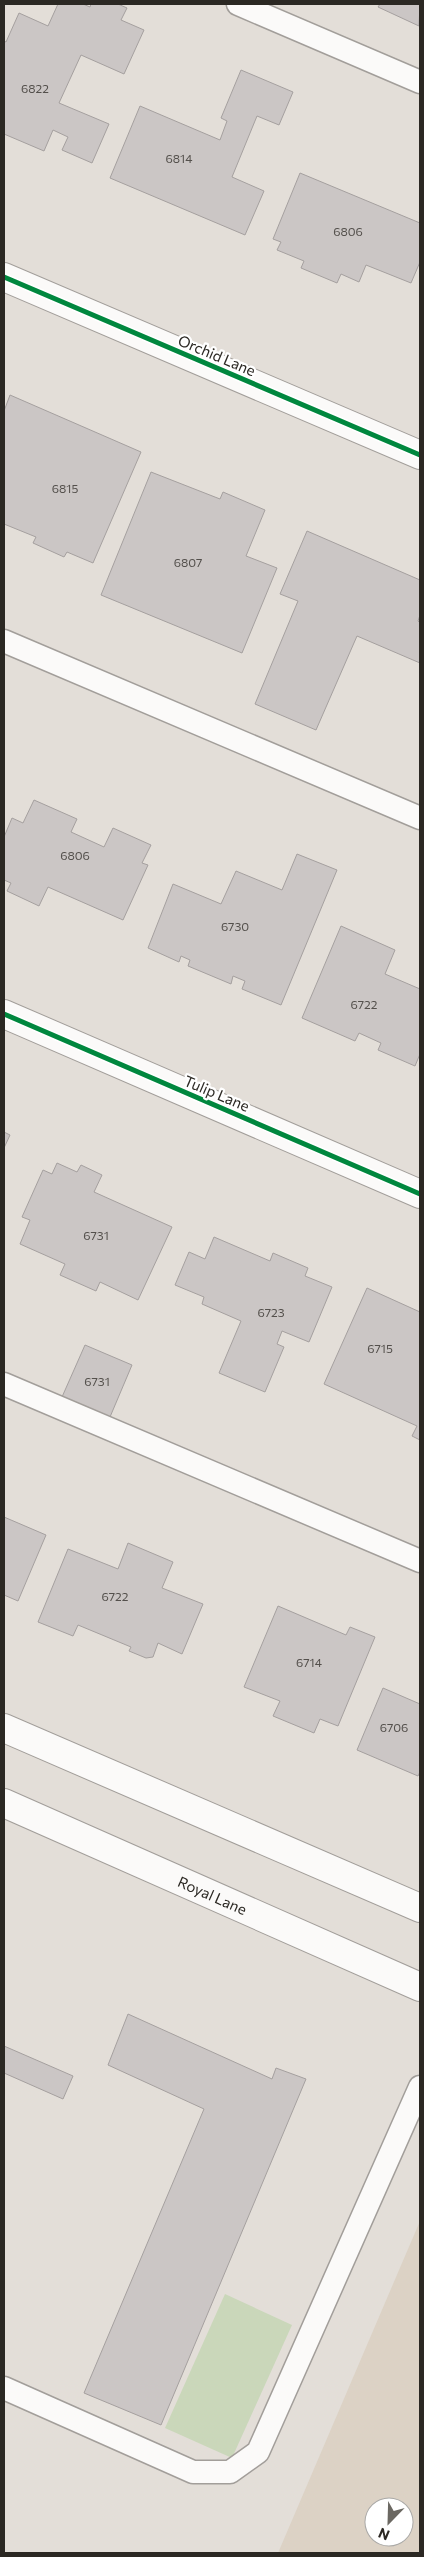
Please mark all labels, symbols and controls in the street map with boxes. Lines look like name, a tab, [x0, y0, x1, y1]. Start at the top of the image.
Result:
house number: 6822	[21, 81, 49, 95]
house number: 6814	[166, 151, 192, 165]
house number: 6806	[333, 224, 363, 238]
street label: Orchid Lane	[176, 331, 258, 379]
house number: 6815	[52, 481, 78, 495]
house number: 6807	[174, 555, 202, 569]
house number: 6806	[60, 848, 90, 862]
house number: 6730	[221, 919, 249, 933]
house number: 6722	[351, 997, 378, 1011]
street label: Tulip Lane	[182, 1071, 252, 1115]
house number: 6731	[83, 1228, 109, 1242]
house number: 6723	[257, 1305, 285, 1319]
house number: 6715	[367, 1341, 393, 1355]
house number: 6731	[84, 1374, 110, 1388]
house number: 6722	[102, 1589, 129, 1603]
house number: 6714	[296, 1655, 322, 1669]
house number: 6706	[380, 1720, 408, 1734]
street label: Royal Lane	[175, 1872, 250, 1918]
north arrow	[364, 2497, 414, 2547]
text: N	[376, 2525, 392, 2544]

